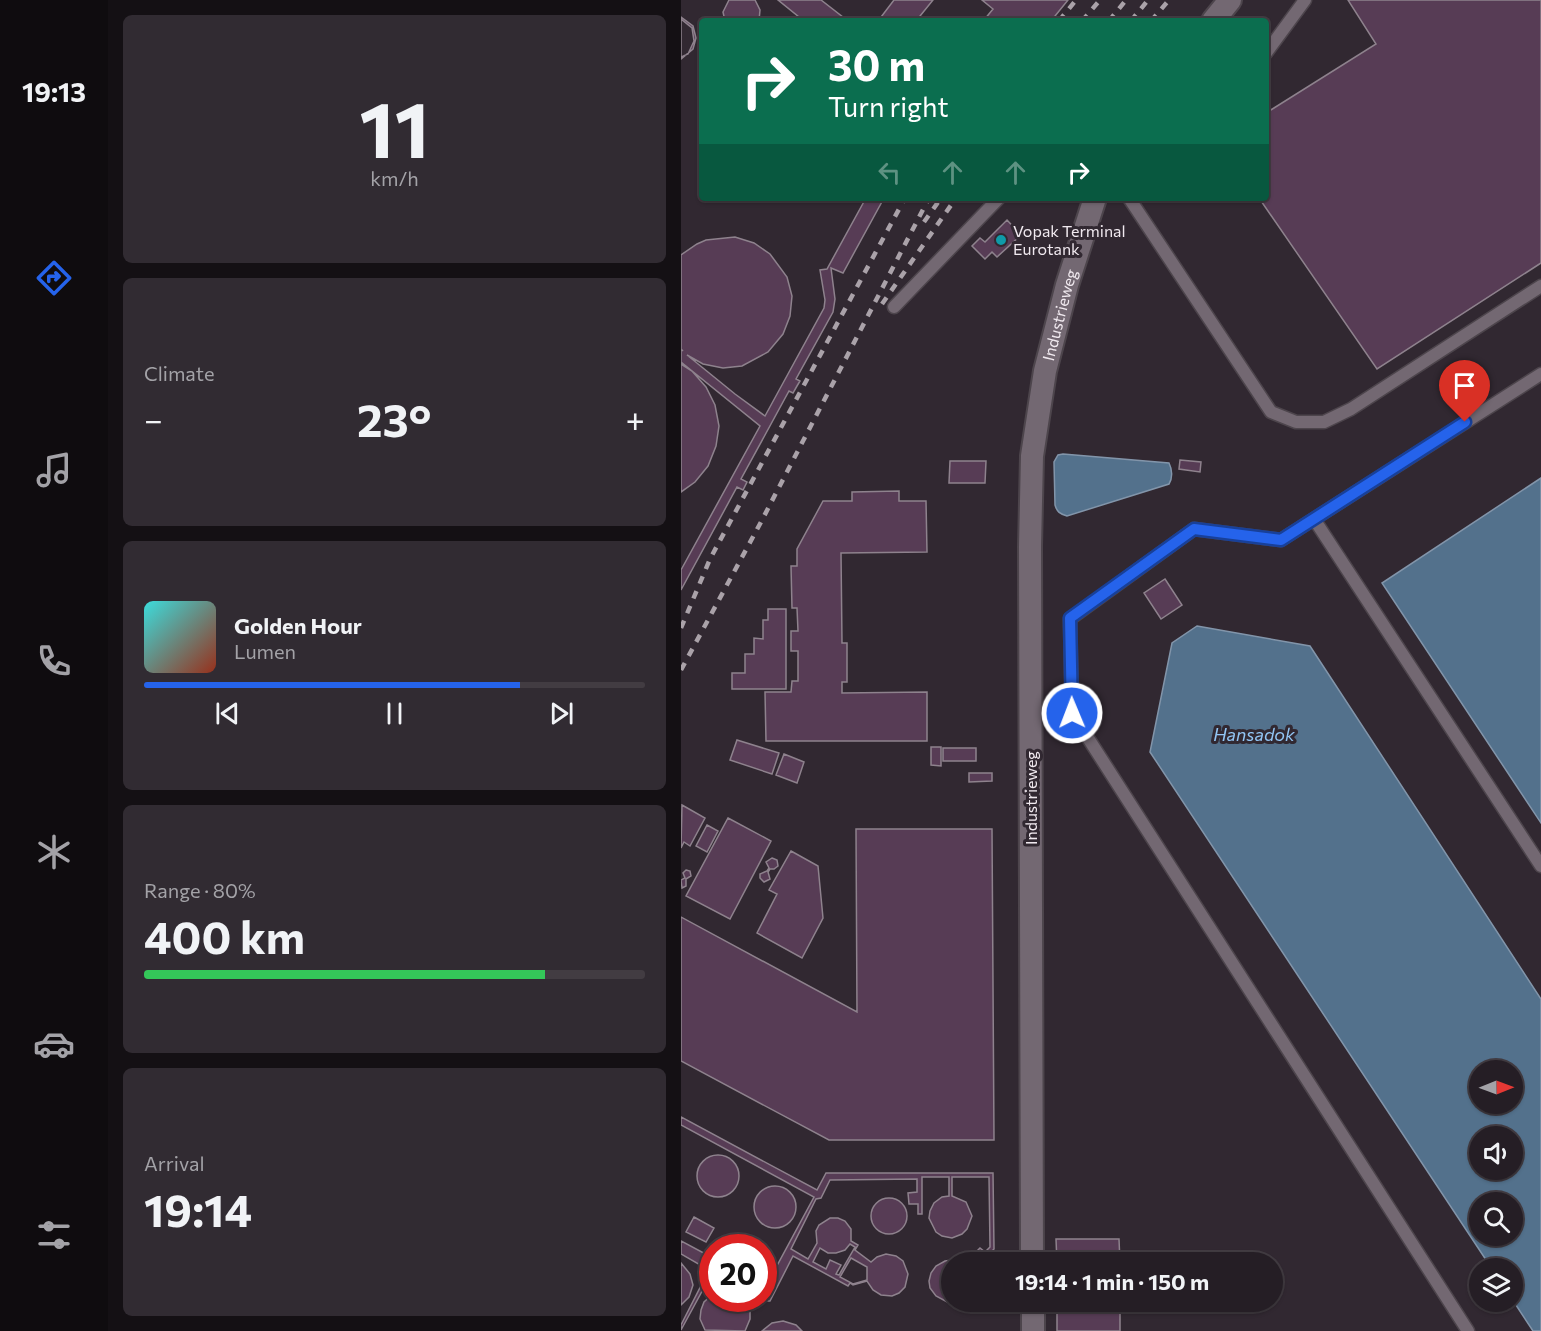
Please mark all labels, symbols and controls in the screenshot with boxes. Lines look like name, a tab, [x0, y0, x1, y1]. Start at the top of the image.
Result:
text: 30 m	[828, 38, 925, 90]
icon: right	[729, 42, 807, 120]
text: 19:13	[22, 75, 86, 108]
text: 11	[359, 79, 430, 174]
text: Turn right	[828, 90, 948, 123]
icon: left	[873, 156, 906, 189]
icon: ahead	[936, 156, 969, 189]
icon: ahead	[999, 156, 1032, 189]
icon: right	[1062, 156, 1095, 189]
text: km/h	[370, 166, 419, 190]
place label: Vopak Terminal Eurotank	[1013, 221, 1126, 258]
marker: Vopak Terminal Eurotank	[994, 233, 1008, 247]
icon: directions	[33, 257, 75, 299]
street label: Industrieweg	[1038, 266, 1081, 363]
pin	[1439, 360, 1490, 422]
text: Climate	[144, 361, 214, 385]
icon: arrive	[1448, 369, 1481, 402]
text: 23°	[357, 391, 431, 446]
text: −	[144, 398, 163, 439]
text: +	[626, 398, 645, 439]
icon: music	[33, 449, 75, 491]
text: Golden Hour	[234, 612, 362, 639]
text: Lumen	[234, 639, 296, 663]
icon: phone	[33, 640, 75, 682]
position arrow	[1040, 681, 1104, 745]
icon: previous	[211, 697, 244, 730]
icon: pause	[378, 697, 411, 730]
icon: next	[545, 697, 578, 730]
water label: Hansadok	[1213, 723, 1296, 745]
street label: Industrieweg	[1021, 751, 1040, 845]
icon: climate	[33, 831, 75, 873]
text: Range · 80%	[144, 878, 256, 902]
text: 400 km	[144, 908, 305, 963]
icon: car	[33, 1023, 75, 1065]
north arrow	[1469, 1060, 1523, 1114]
map controls	[1469, 1060, 1523, 1312]
button: sound	[1469, 1126, 1523, 1180]
text: Arrival	[144, 1151, 205, 1175]
text: 19:14	[144, 1181, 252, 1236]
button: search	[1469, 1192, 1523, 1246]
icon: filters	[33, 1214, 75, 1256]
speed limit sign: 20	[699, 1234, 777, 1312]
button: layers	[1469, 1258, 1523, 1312]
text: 19:14 · 1 min · 150 m	[1015, 1268, 1209, 1295]

